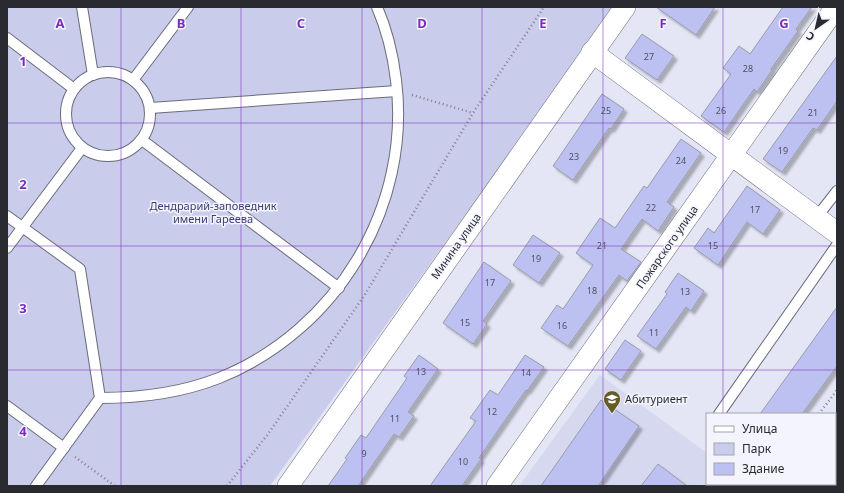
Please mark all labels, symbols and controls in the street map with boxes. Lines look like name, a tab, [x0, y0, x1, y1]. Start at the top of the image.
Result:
north arrow	[796, 8, 836, 48]
text: A	[56, 14, 65, 32]
text: B	[177, 14, 185, 32]
text: C	[297, 14, 305, 32]
text: D	[417, 14, 427, 32]
text: E	[539, 14, 547, 32]
text: F	[659, 14, 667, 32]
text: G	[779, 14, 789, 32]
text: С	[803, 28, 817, 45]
house number: 27	[644, 50, 654, 63]
text: 1	[19, 52, 27, 70]
house number: 28	[743, 62, 753, 75]
house number: 25	[601, 104, 611, 117]
house number: 26	[716, 104, 726, 117]
house number: 21	[808, 106, 818, 119]
house number: 19	[778, 144, 788, 157]
house number: 23	[569, 150, 579, 163]
house number: 24	[676, 154, 686, 167]
text: 2	[19, 175, 27, 193]
park label: Дендрарий-заповедник имени Гареева	[149, 198, 277, 226]
house number: 22	[646, 201, 656, 214]
street label: Пожарского улица	[632, 202, 701, 291]
house number: 17	[750, 203, 760, 216]
street label: Минина улица	[427, 210, 484, 282]
house number: 21	[597, 239, 607, 252]
house number: 15	[708, 239, 718, 252]
house number: 19	[531, 252, 541, 265]
house number: 17	[485, 276, 495, 289]
house number: 18	[587, 284, 597, 297]
house number: 13	[680, 285, 690, 298]
text: 3	[19, 299, 27, 317]
house number: 15	[460, 316, 470, 329]
house number: 16	[557, 319, 567, 332]
house number: 11	[649, 326, 659, 339]
house number: 13	[416, 365, 426, 378]
house number: 14	[521, 366, 531, 379]
school or university icon: Абитуриент	[602, 389, 622, 414]
place label: Абитуриент	[625, 391, 688, 406]
house number: 12	[487, 405, 497, 418]
house number: 11	[390, 412, 400, 425]
legend	[706, 413, 836, 485]
text: Улица	[742, 420, 777, 437]
text: 4	[19, 422, 27, 440]
text: Парк	[742, 440, 772, 457]
house number: 9	[361, 447, 367, 460]
house number: 10	[458, 455, 468, 468]
text: Здание	[742, 460, 785, 477]

